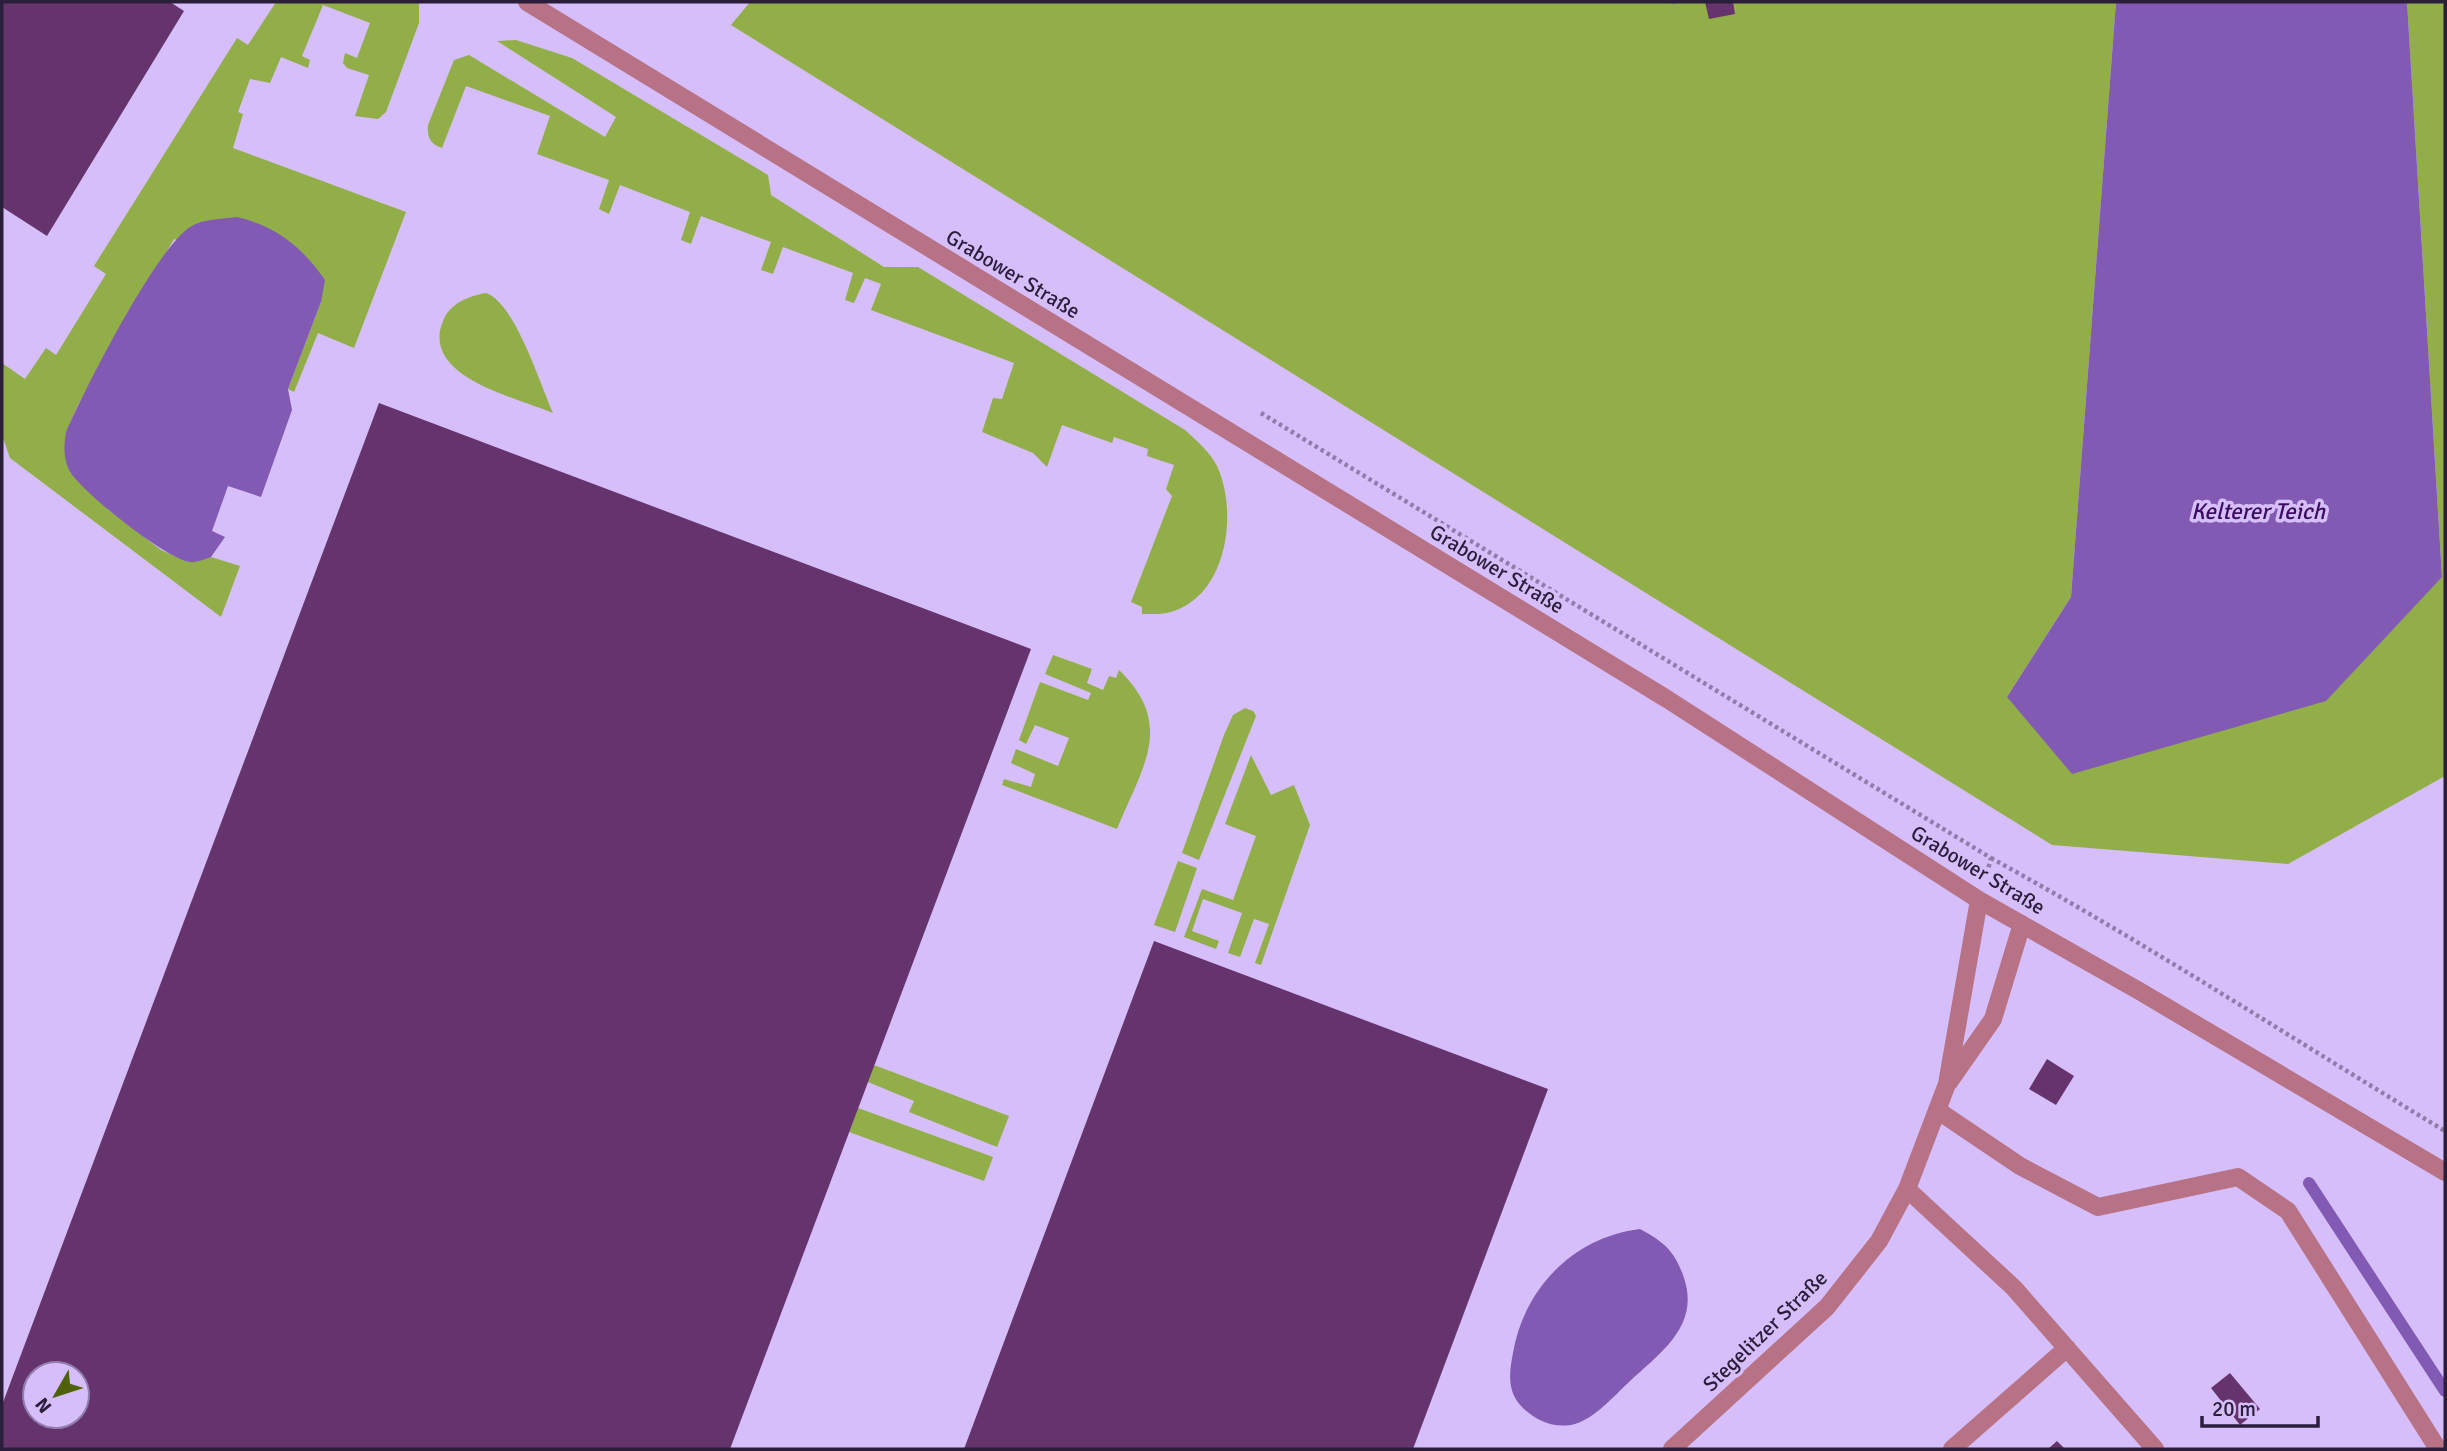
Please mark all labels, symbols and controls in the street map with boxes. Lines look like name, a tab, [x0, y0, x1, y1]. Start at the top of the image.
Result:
street label: Grabower Straße	[941, 224, 1085, 324]
water label: Kelterer Teich	[2191, 497, 2327, 526]
street label: Grabower Straße	[1425, 519, 1569, 619]
street label: Grabower Straße	[1906, 820, 2050, 920]
street label: Stegelitzer Straße	[1697, 1265, 1833, 1397]
north arrow	[21, 1360, 91, 1430]
scale bar	[2202, 1384, 2318, 1428]
text: N	[30, 1392, 57, 1418]
text: 20 m	[2212, 1396, 2256, 1422]

